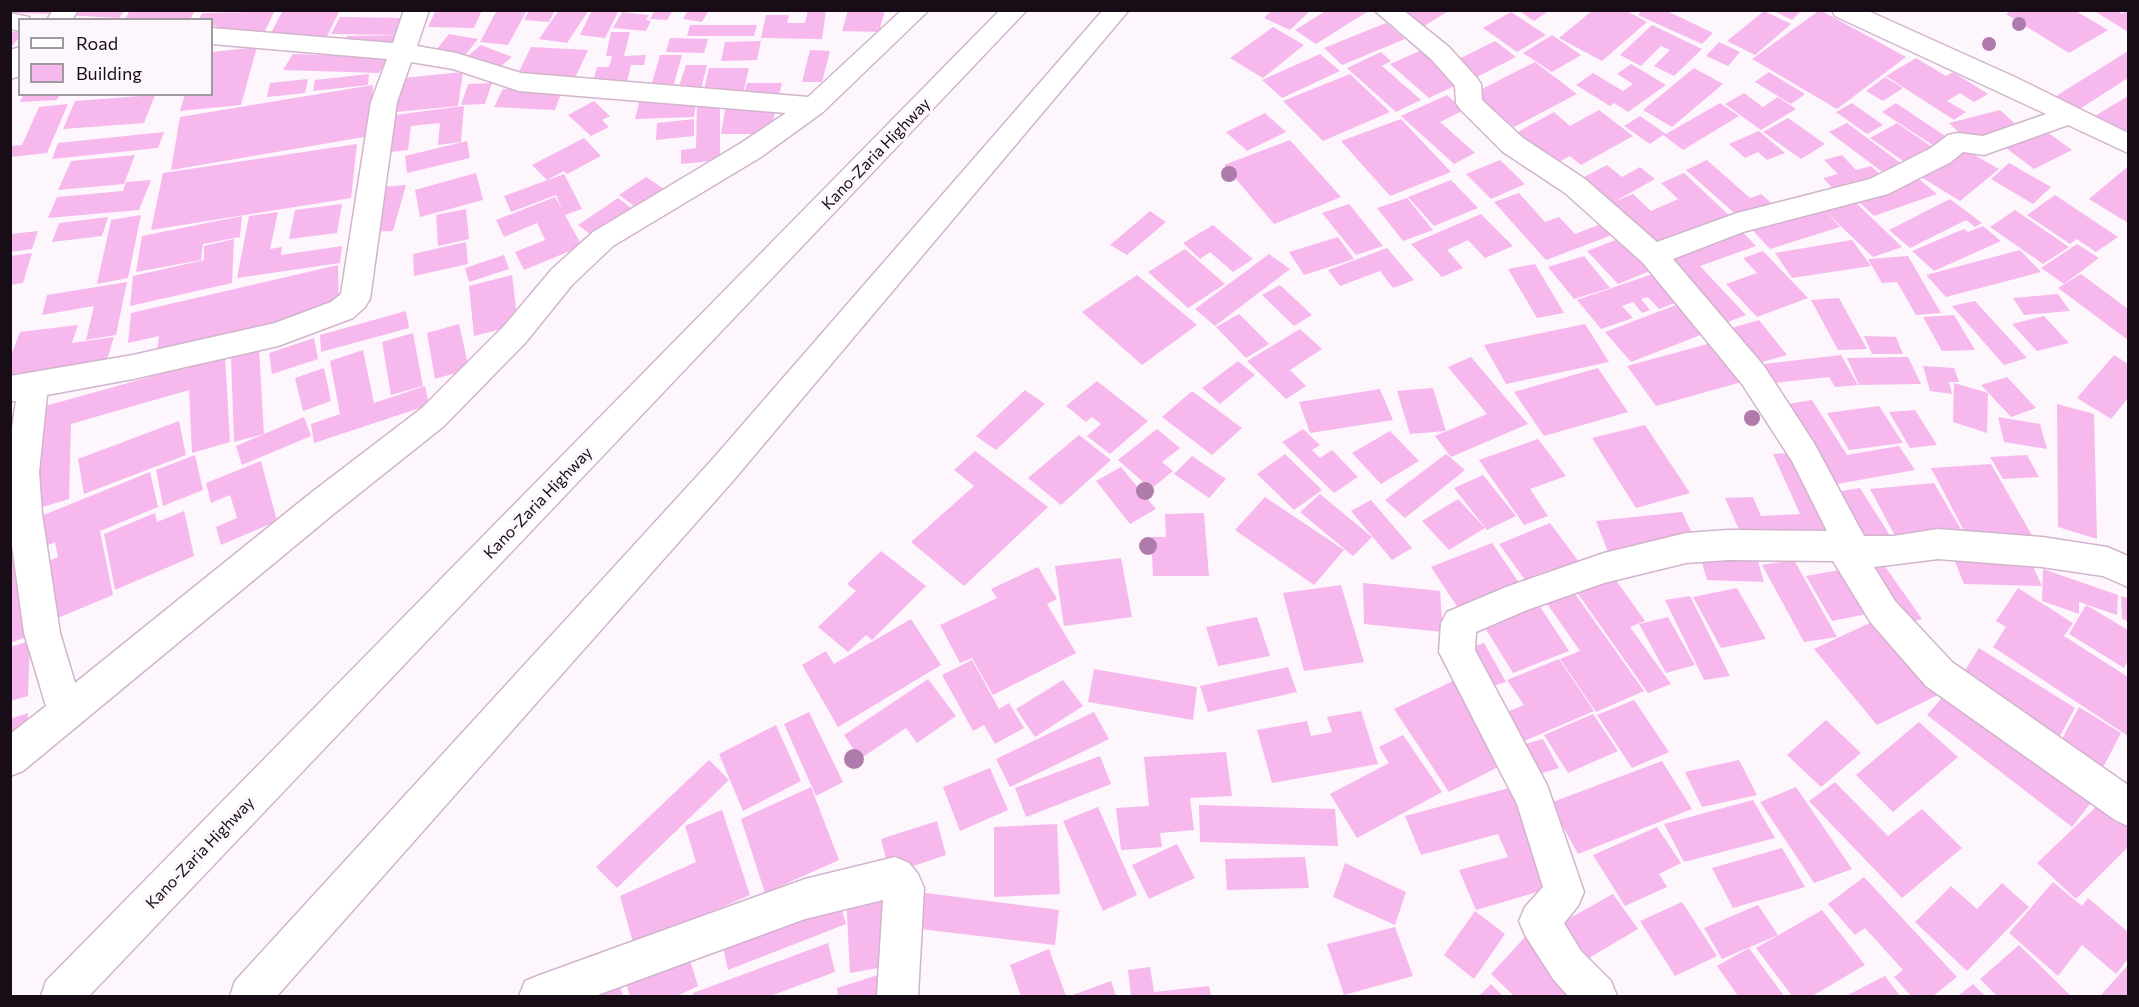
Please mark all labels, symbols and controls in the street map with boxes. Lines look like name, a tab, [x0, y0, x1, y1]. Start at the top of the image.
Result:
legend	[18, 18, 213, 96]
text: Road	[76, 32, 118, 54]
text: Building	[76, 62, 142, 84]
street label: Kano-Zaria Highway	[818, 94, 934, 214]
street label: Kano-Zaria Highway	[480, 443, 596, 563]
street label: Kano-Zaria Highway	[142, 793, 258, 913]

